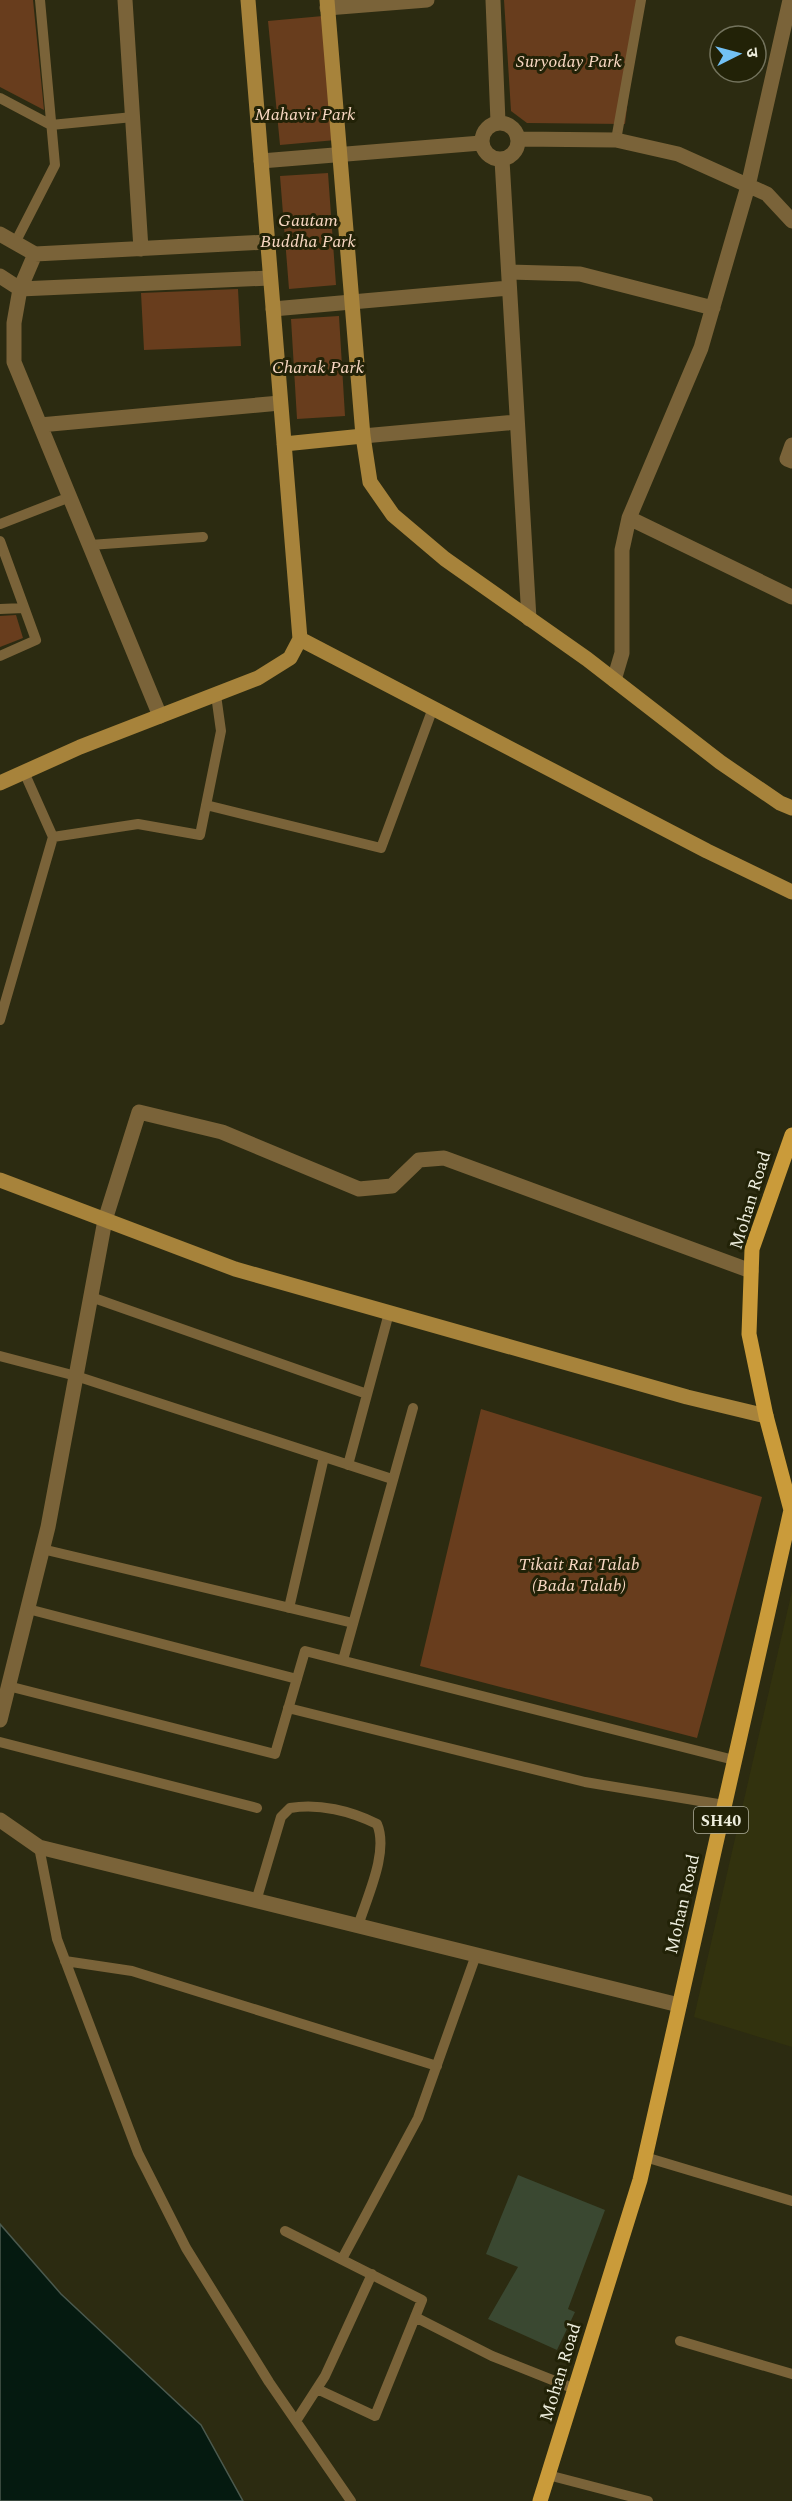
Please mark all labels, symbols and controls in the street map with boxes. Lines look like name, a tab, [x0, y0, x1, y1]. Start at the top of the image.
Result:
north arrow	[708, 24, 768, 84]
text: उ	[739, 47, 764, 59]
park label: Suryoday Park	[516, 48, 623, 75]
park label: Mahavir Park	[254, 101, 356, 128]
park label: Gautam Buddha Park	[260, 207, 357, 255]
park label: Charak Park	[272, 354, 365, 381]
street label: Mohan Road	[723, 1148, 778, 1253]
park label: Tikait Rai Talab (Bada Talab)	[518, 1551, 640, 1599]
road number: SH40	[694, 1807, 748, 1833]
street label: Mohan Road	[658, 1852, 707, 1957]
street label: Mohan Road	[533, 2320, 588, 2425]

